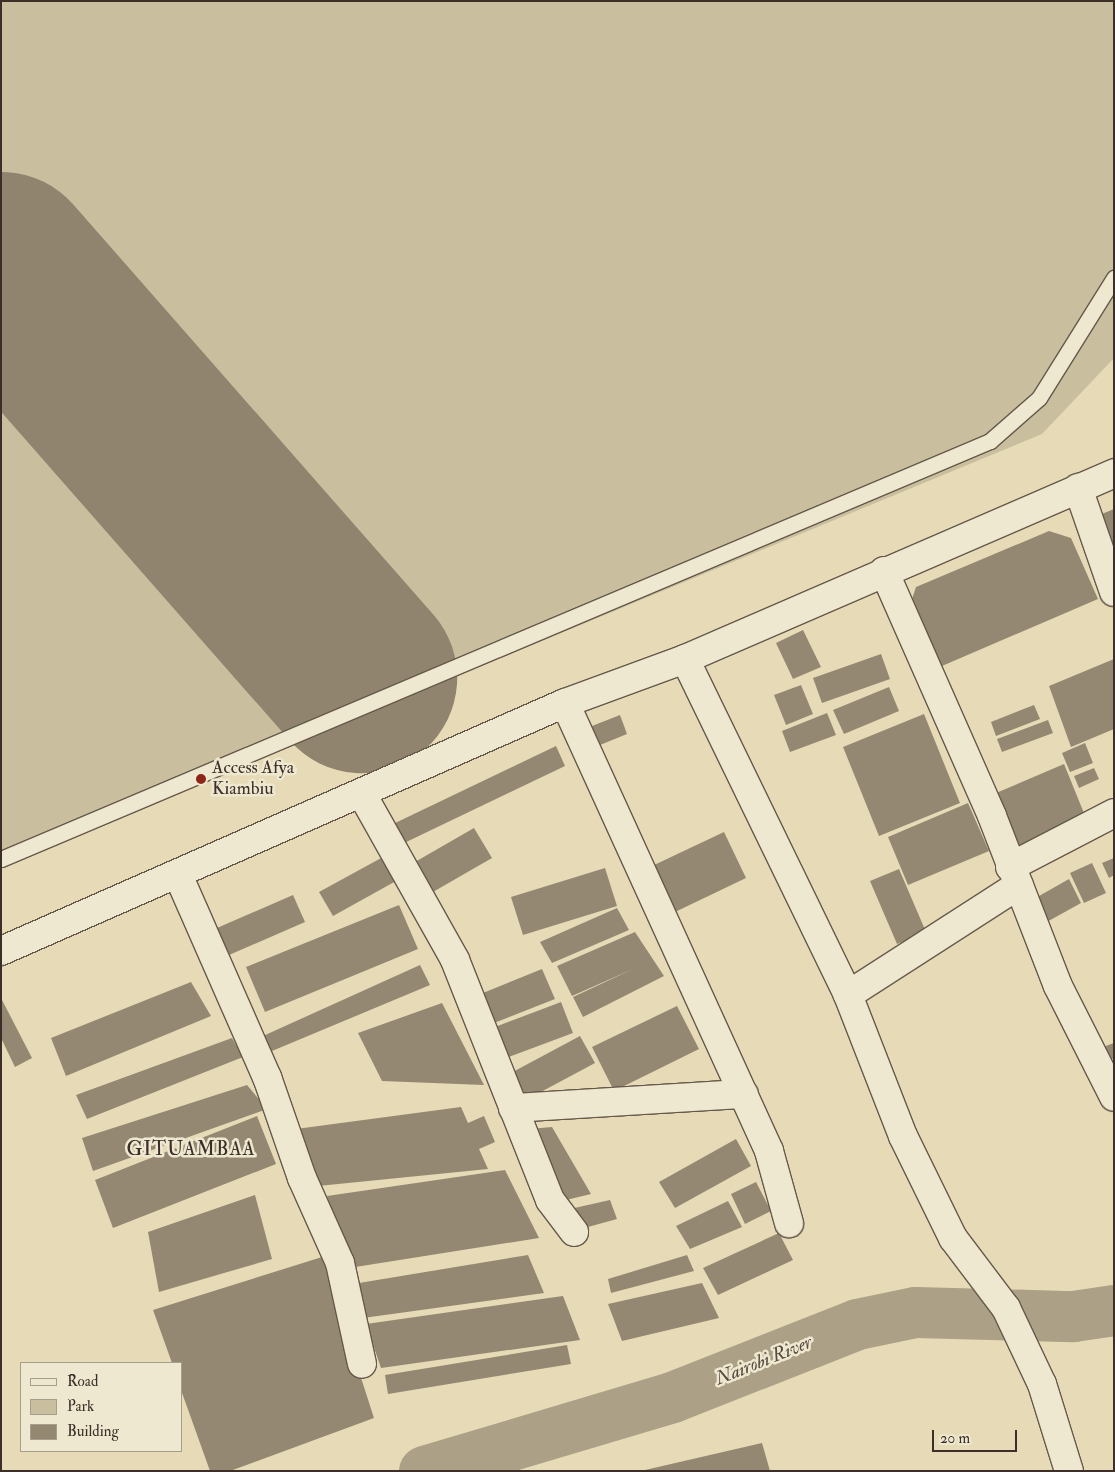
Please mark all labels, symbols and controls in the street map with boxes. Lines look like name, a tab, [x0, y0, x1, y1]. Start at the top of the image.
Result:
place label: Access Afya Kiambiu	[212, 758, 294, 801]
marker: Access Afya Kiambiu	[194, 772, 208, 786]
district label: GITUAMBAA	[125, 1139, 257, 1161]
water label: Nairobi River	[712, 1331, 816, 1391]
legend	[20, 1362, 182, 1452]
text: Road	[67, 1372, 98, 1391]
text: Park	[67, 1397, 94, 1416]
scale bar	[935, 1420, 1020, 1452]
text: Building	[67, 1422, 119, 1441]
text: 20 m	[940, 1429, 970, 1448]

